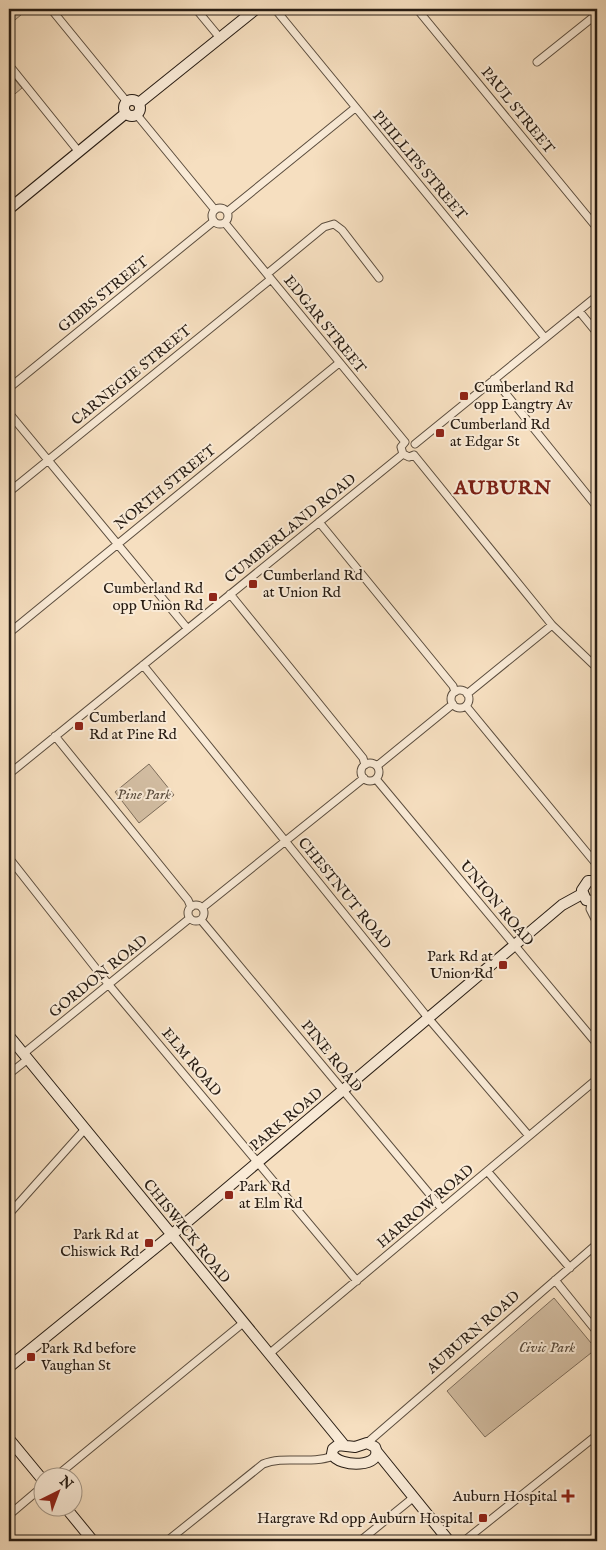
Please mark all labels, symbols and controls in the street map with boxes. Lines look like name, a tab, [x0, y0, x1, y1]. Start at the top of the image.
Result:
street label: PAUL STREET	[477, 63, 558, 158]
street label: PHILLIPS STREET	[368, 107, 471, 224]
street label: GIBBS STREET	[54, 252, 152, 337]
street label: EDGAR STREET	[279, 271, 370, 377]
street label: CARNEGIE STREET	[67, 321, 195, 430]
place label: Cumberland Rd opp Langtry Av	[474, 378, 575, 414]
marker: Cumberland Rd opp Langtry Av	[458, 390, 470, 402]
place label: Cumberland Rd at Edgar St	[450, 415, 551, 451]
marker: Cumberland Rd at Edgar St	[434, 427, 446, 439]
street label: NORTH STREET	[111, 441, 220, 534]
street label: CUMBERLAND ROAD	[221, 470, 360, 587]
district label: AUBURN	[453, 476, 552, 501]
place label: Cumberland Rd at Union Rd	[263, 566, 364, 602]
marker: Cumberland Rd at Union Rd	[247, 578, 259, 590]
place label: Cumberland Rd opp Union Rd	[103, 579, 204, 615]
marker: Cumberland Rd opp Union Rd	[207, 591, 219, 603]
place label: Cumberland Rd at Pine Rd	[89, 708, 178, 744]
marker: Cumberland Rd at Pine Rd	[73, 720, 85, 732]
park label: Pine Park	[117, 785, 171, 804]
street label: CHESTNUT ROAD	[294, 834, 395, 953]
street label: UNION ROAD	[455, 857, 538, 950]
street label: GORDON ROAD	[45, 931, 151, 1022]
place label: Park Rd at Union Rd	[427, 947, 494, 983]
marker: Park Rd at Union Rd	[497, 959, 509, 971]
street label: PINE ROAD	[297, 1016, 366, 1096]
street label: ELM ROAD	[157, 1024, 226, 1101]
street label: PARK ROAD	[246, 1083, 327, 1155]
street label: HARROW ROAD	[373, 1160, 478, 1252]
street label: CHISWICK ROAD	[139, 1175, 234, 1287]
place label: Park Rd at Elm Rd	[239, 1177, 304, 1213]
marker: Park Rd at Elm Rd	[223, 1189, 235, 1201]
place label: Park Rd at Chiswick Rd	[60, 1225, 140, 1261]
marker: Park Rd at Chiswick Rd	[143, 1237, 155, 1249]
street label: AUBURN ROAD	[422, 1287, 524, 1379]
park label: Civic Park	[519, 1338, 575, 1357]
place label: Park Rd before Vaughan St	[40, 1339, 136, 1375]
marker: Park Rd before Vaughan St	[25, 1351, 37, 1363]
north arrow	[32, 1468, 82, 1518]
text: N	[55, 1472, 77, 1494]
place label: Auburn Hospital	[452, 1487, 558, 1506]
marker: Auburn Hospital	[561, 1489, 575, 1503]
place label: Hargrave Rd opp Auburn Hospital	[257, 1509, 474, 1528]
marker: Hargrave Rd opp Auburn Hospital	[477, 1512, 489, 1524]

